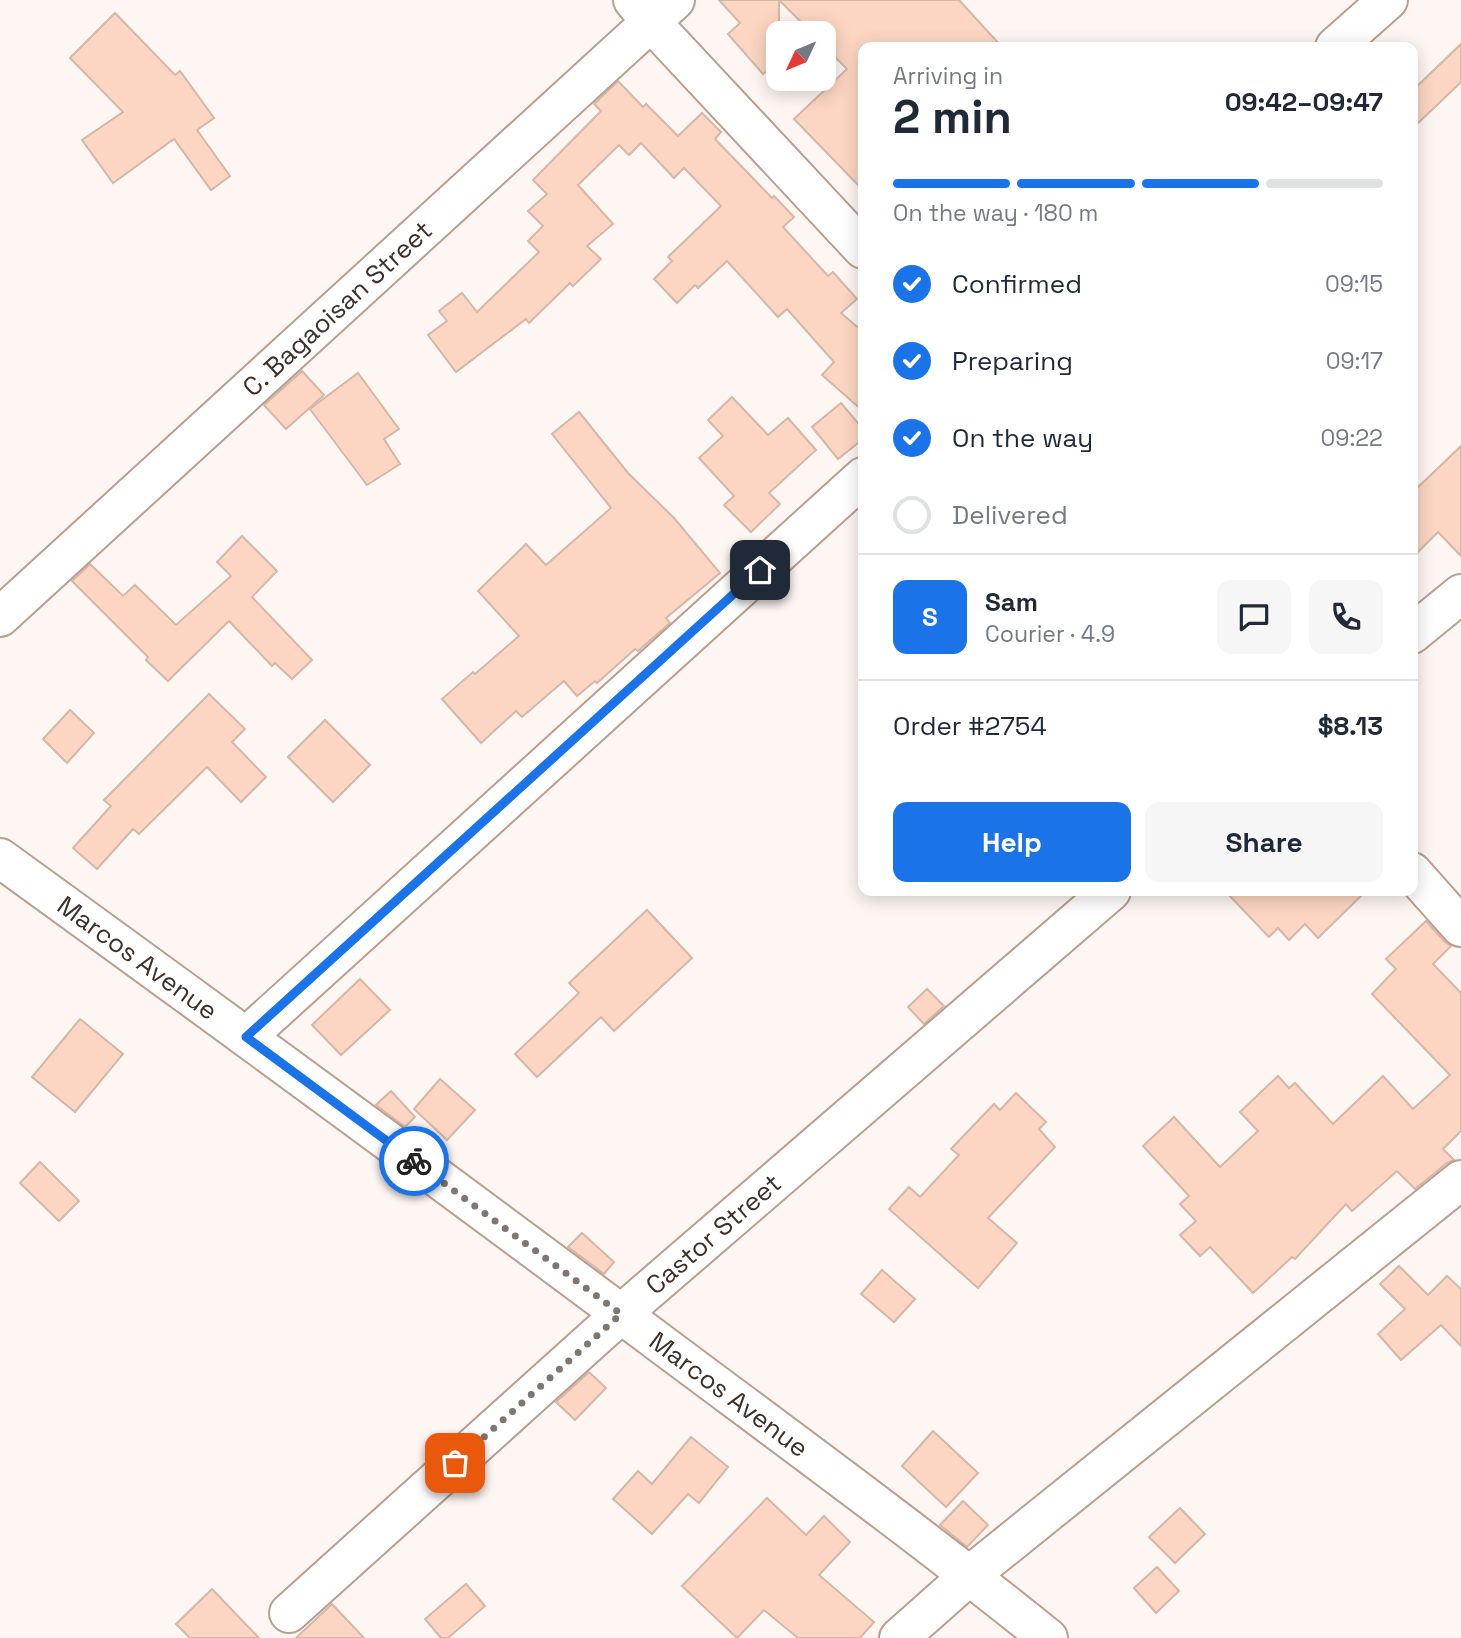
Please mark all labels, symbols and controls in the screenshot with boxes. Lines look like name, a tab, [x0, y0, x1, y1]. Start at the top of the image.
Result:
north arrow	[766, 21, 836, 91]
map controls	[766, 21, 836, 91]
text: Arriving in	[893, 61, 1003, 91]
text: 09:42–09:47	[1225, 85, 1383, 119]
text: 2 min	[893, 88, 1012, 146]
text: On the way · 180 m	[893, 198, 1098, 228]
street label: C. Bagaoisan Street	[235, 213, 439, 404]
icon: check	[893, 265, 931, 303]
text: Confirmed	[952, 267, 1082, 301]
text: 09:15	[1325, 269, 1383, 299]
icon: check	[893, 342, 931, 380]
text: Preparing	[952, 344, 1073, 378]
text: 09:17	[1326, 346, 1383, 376]
icon: check	[893, 419, 931, 457]
text: On the way	[952, 421, 1093, 455]
text: 09:22	[1321, 423, 1383, 453]
text: Delivered	[952, 498, 1068, 532]
pin	[730, 540, 790, 600]
icon: home	[741, 551, 779, 589]
button: chat	[1217, 580, 1291, 654]
button: phone	[1309, 580, 1383, 654]
text: Sam	[985, 585, 1038, 619]
text: S	[922, 600, 938, 634]
text: Courier · 4.9	[985, 619, 1115, 649]
text: Order #2754	[893, 709, 1047, 743]
text: $8.13	[1318, 709, 1383, 743]
button: Help	[893, 802, 1131, 882]
button: Share	[1145, 802, 1383, 882]
street label: Marcos Avenue	[51, 888, 224, 1028]
courier	[379, 1126, 449, 1196]
icon: bike	[395, 1142, 433, 1180]
street label: Castor Street	[639, 1166, 788, 1302]
street label: Marcos Avenue	[642, 1324, 815, 1465]
pin	[425, 1433, 485, 1493]
icon: bag	[436, 1444, 474, 1482]

